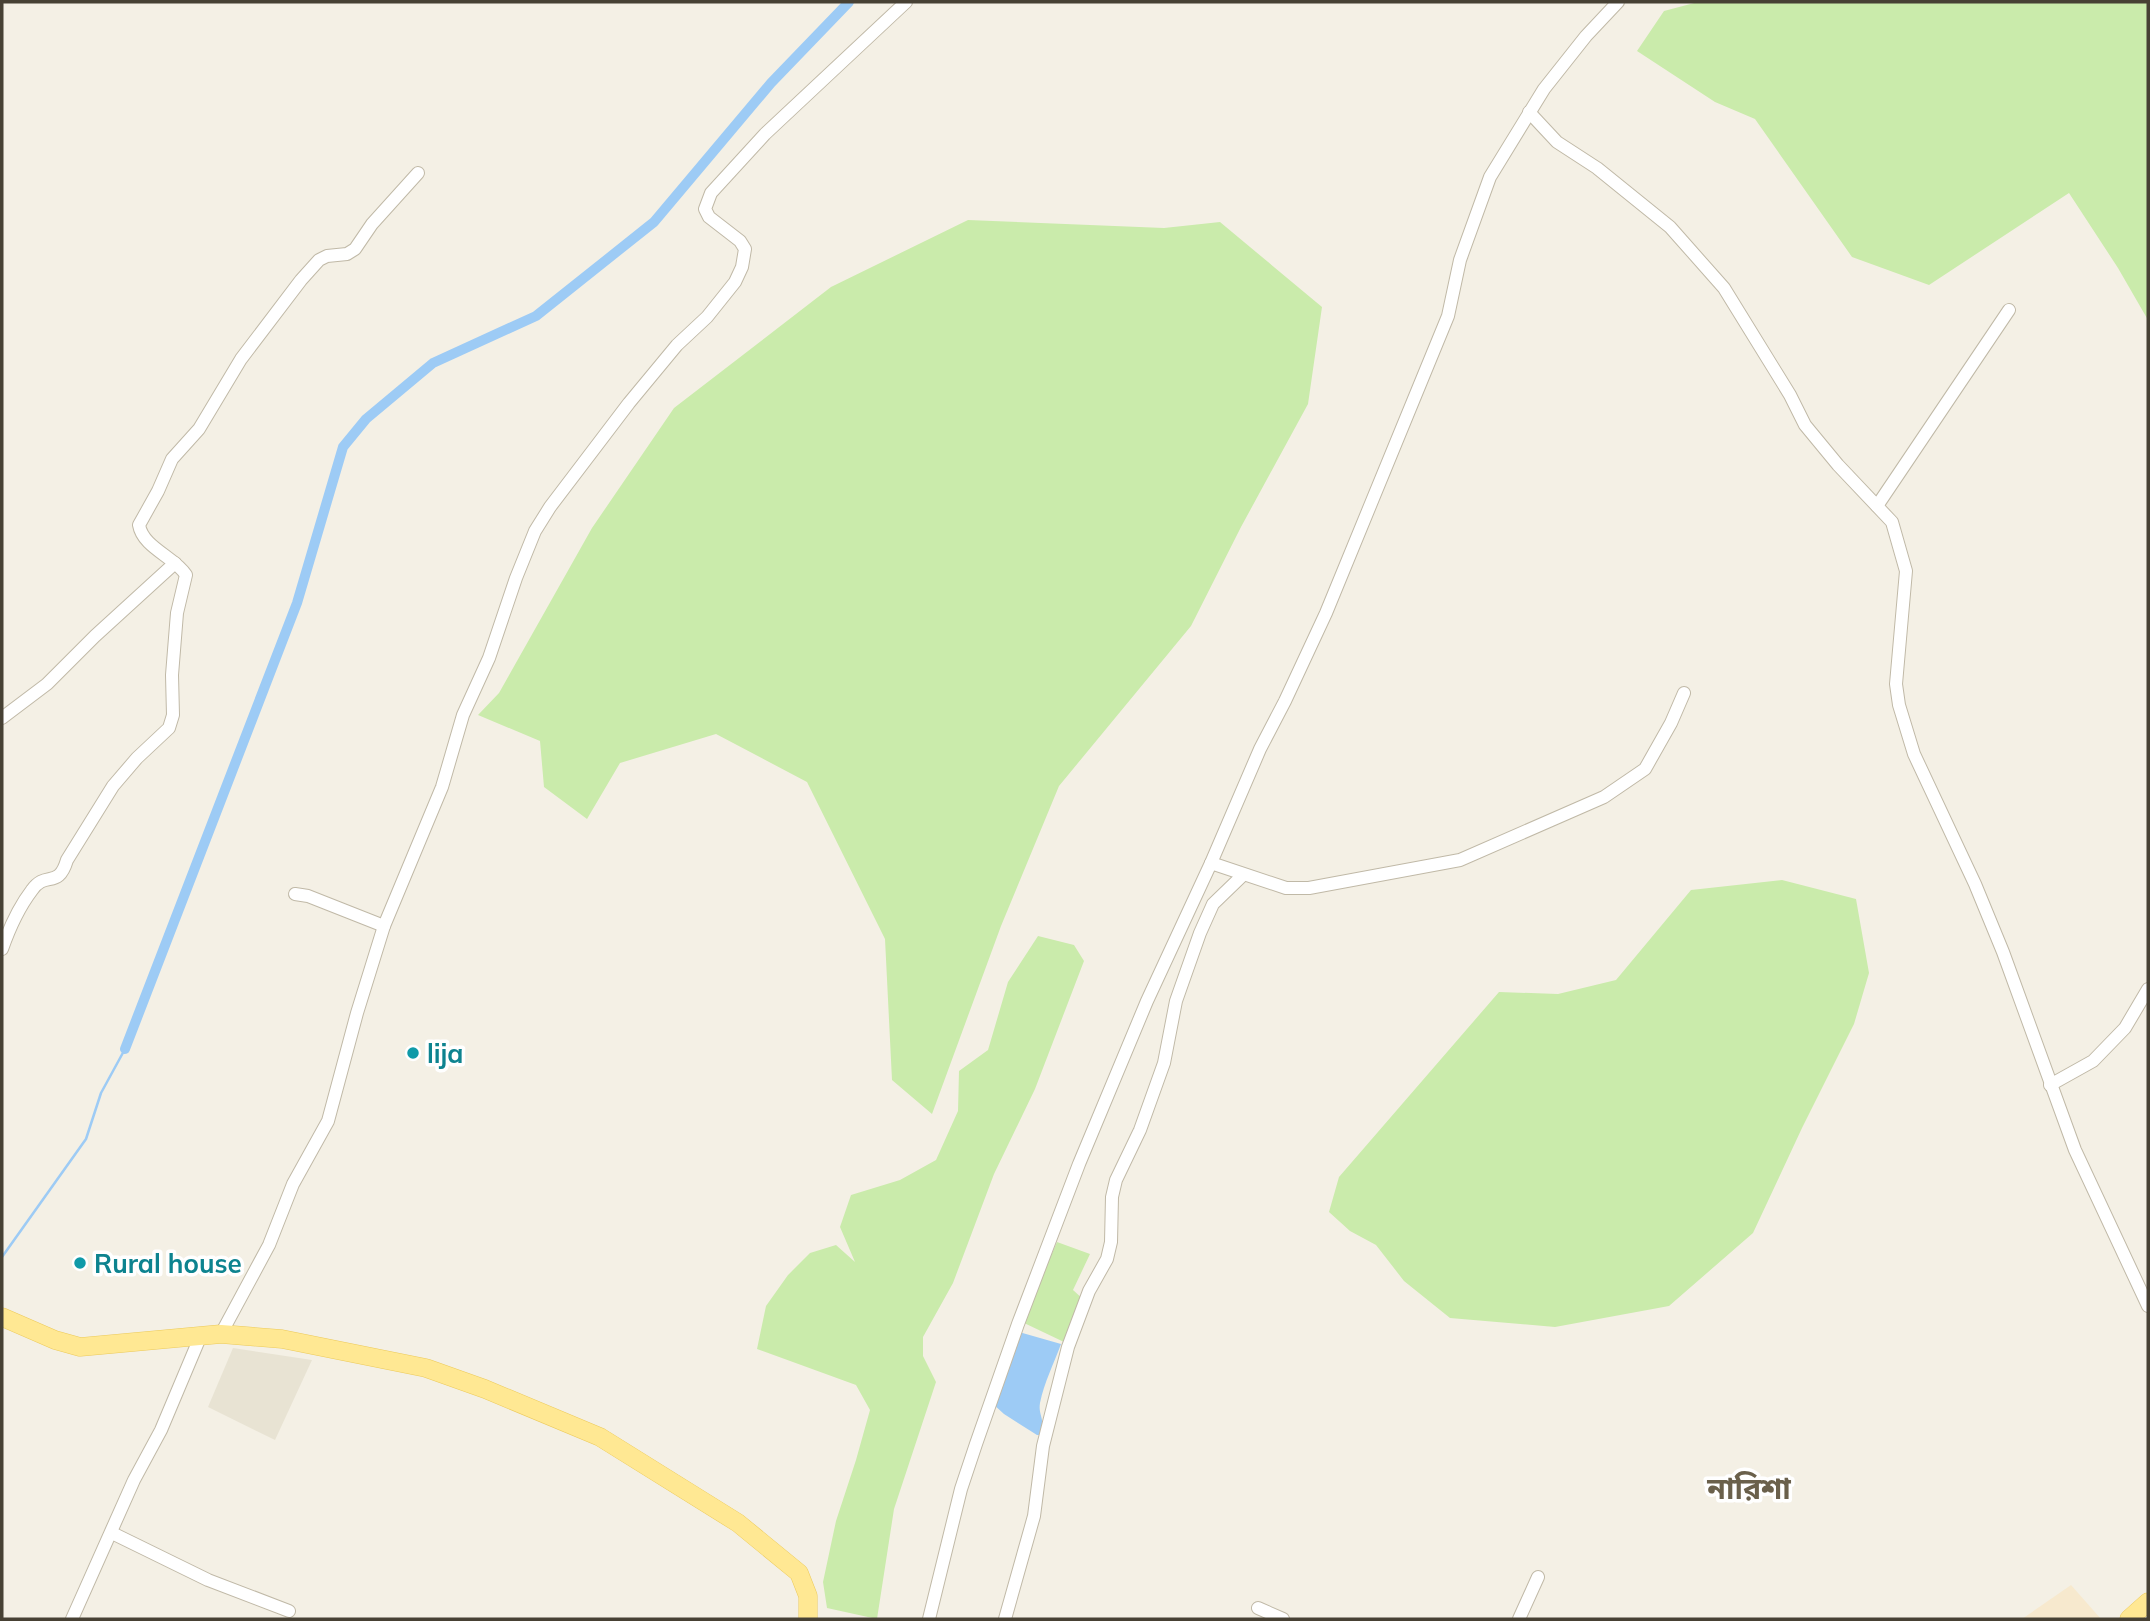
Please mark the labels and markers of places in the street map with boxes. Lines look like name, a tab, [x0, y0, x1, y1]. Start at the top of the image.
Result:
place label: lija	[427, 1037, 463, 1070]
marker: lija	[405, 1045, 421, 1061]
place label: Rural house	[94, 1247, 242, 1280]
marker: Rural house	[72, 1255, 88, 1271]

